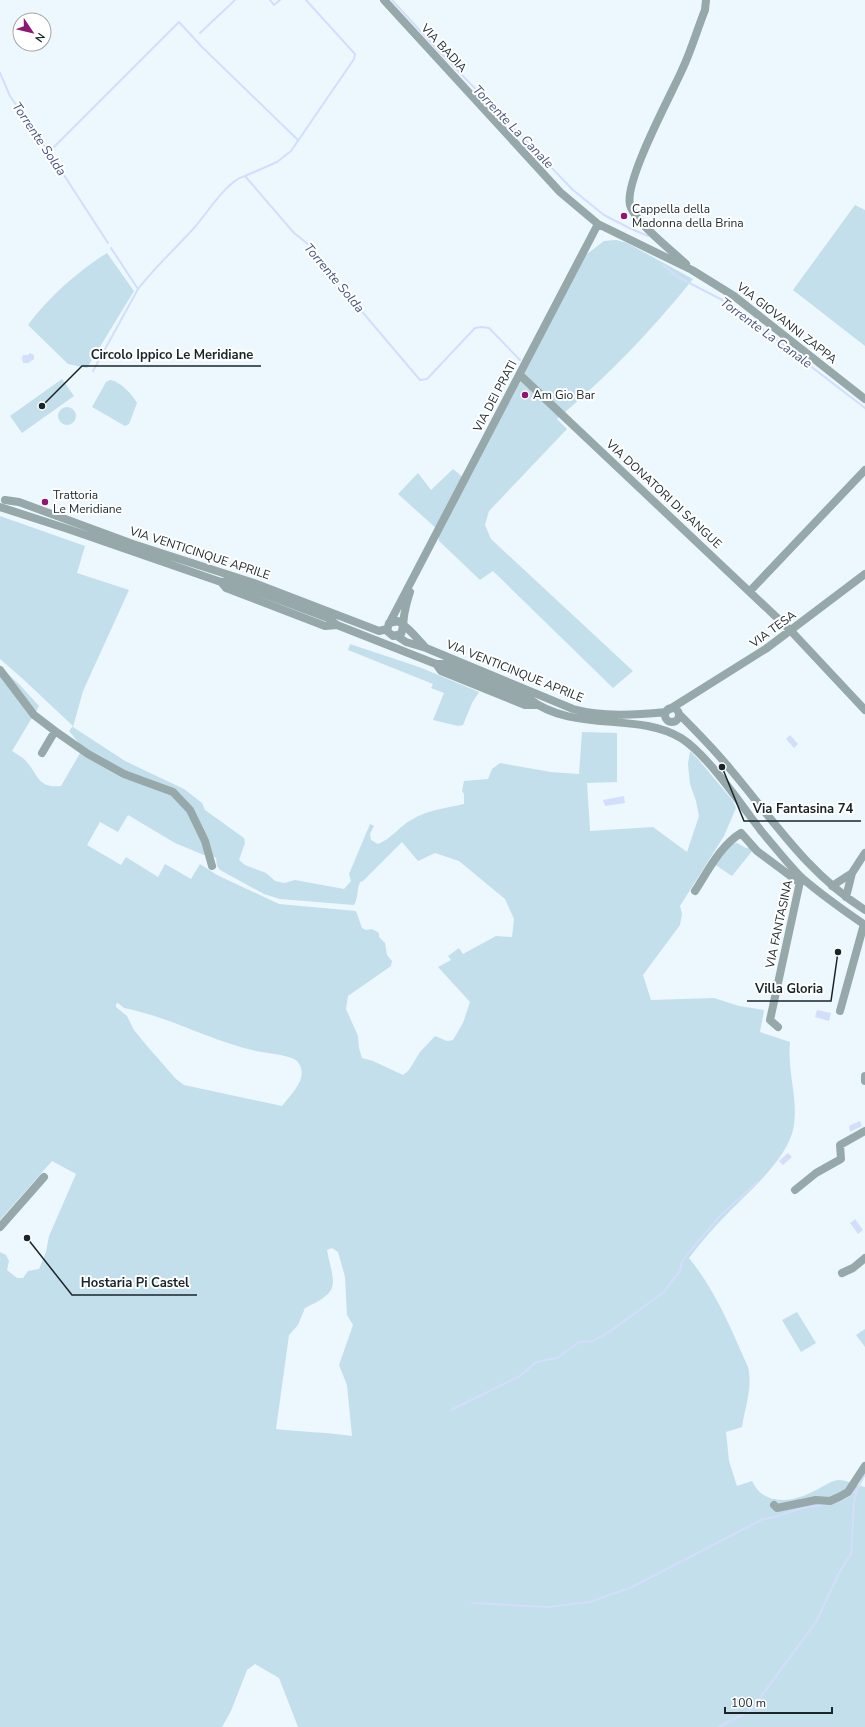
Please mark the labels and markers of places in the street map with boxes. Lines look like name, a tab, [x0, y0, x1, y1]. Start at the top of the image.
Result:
place label: Cappella della Madonna della Brina	[632, 201, 744, 231]
marker: Cappella della Madonna della Brina	[619, 211, 629, 221]
callout: Circolo Ippico Le Meridiane	[82, 341, 261, 366]
place label: Am Gio Bar	[533, 387, 596, 403]
marker: Am Gio Bar	[520, 390, 530, 400]
place label: Trattoria Le Meridiane	[53, 487, 122, 517]
marker: Trattoria Le Meridiane	[40, 497, 50, 507]
callout: Via Fantasina 74	[744, 796, 861, 821]
callout: Villa Gloria	[747, 976, 831, 1001]
callout: Hostaria Pi Castel	[72, 1270, 197, 1295]

